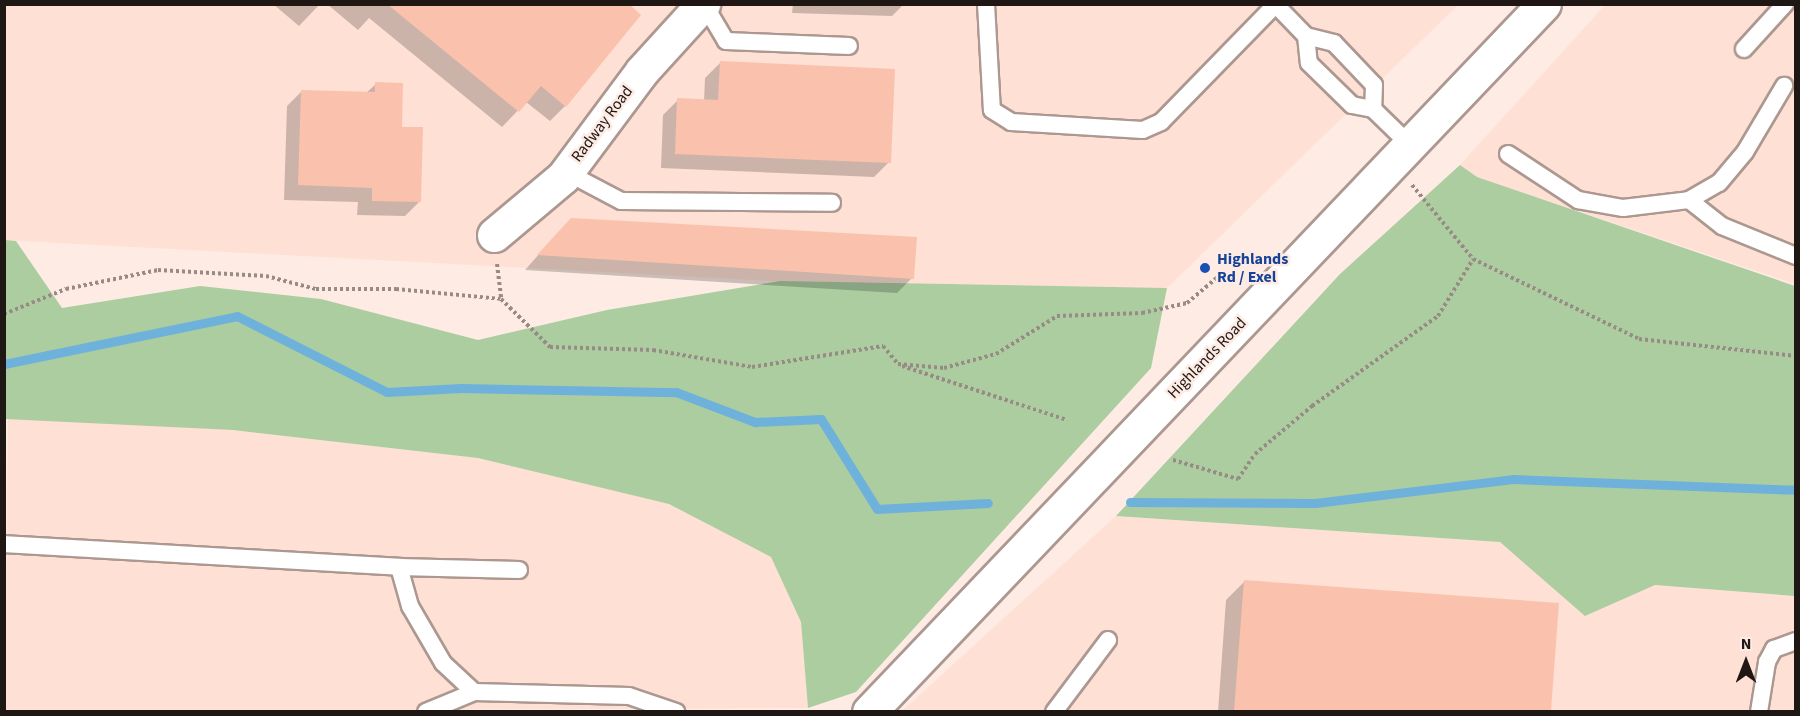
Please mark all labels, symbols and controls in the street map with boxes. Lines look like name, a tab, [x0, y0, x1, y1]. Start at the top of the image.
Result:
street label: Radway Road	[567, 82, 637, 166]
place label: Highlands Rd / Exel	[1217, 249, 1288, 287]
marker: Highlands Rd / Exel	[1198, 261, 1212, 275]
street label: Highlands Road	[1164, 314, 1250, 402]
north arrow	[1716, 632, 1776, 692]
text: N	[1741, 633, 1751, 655]

